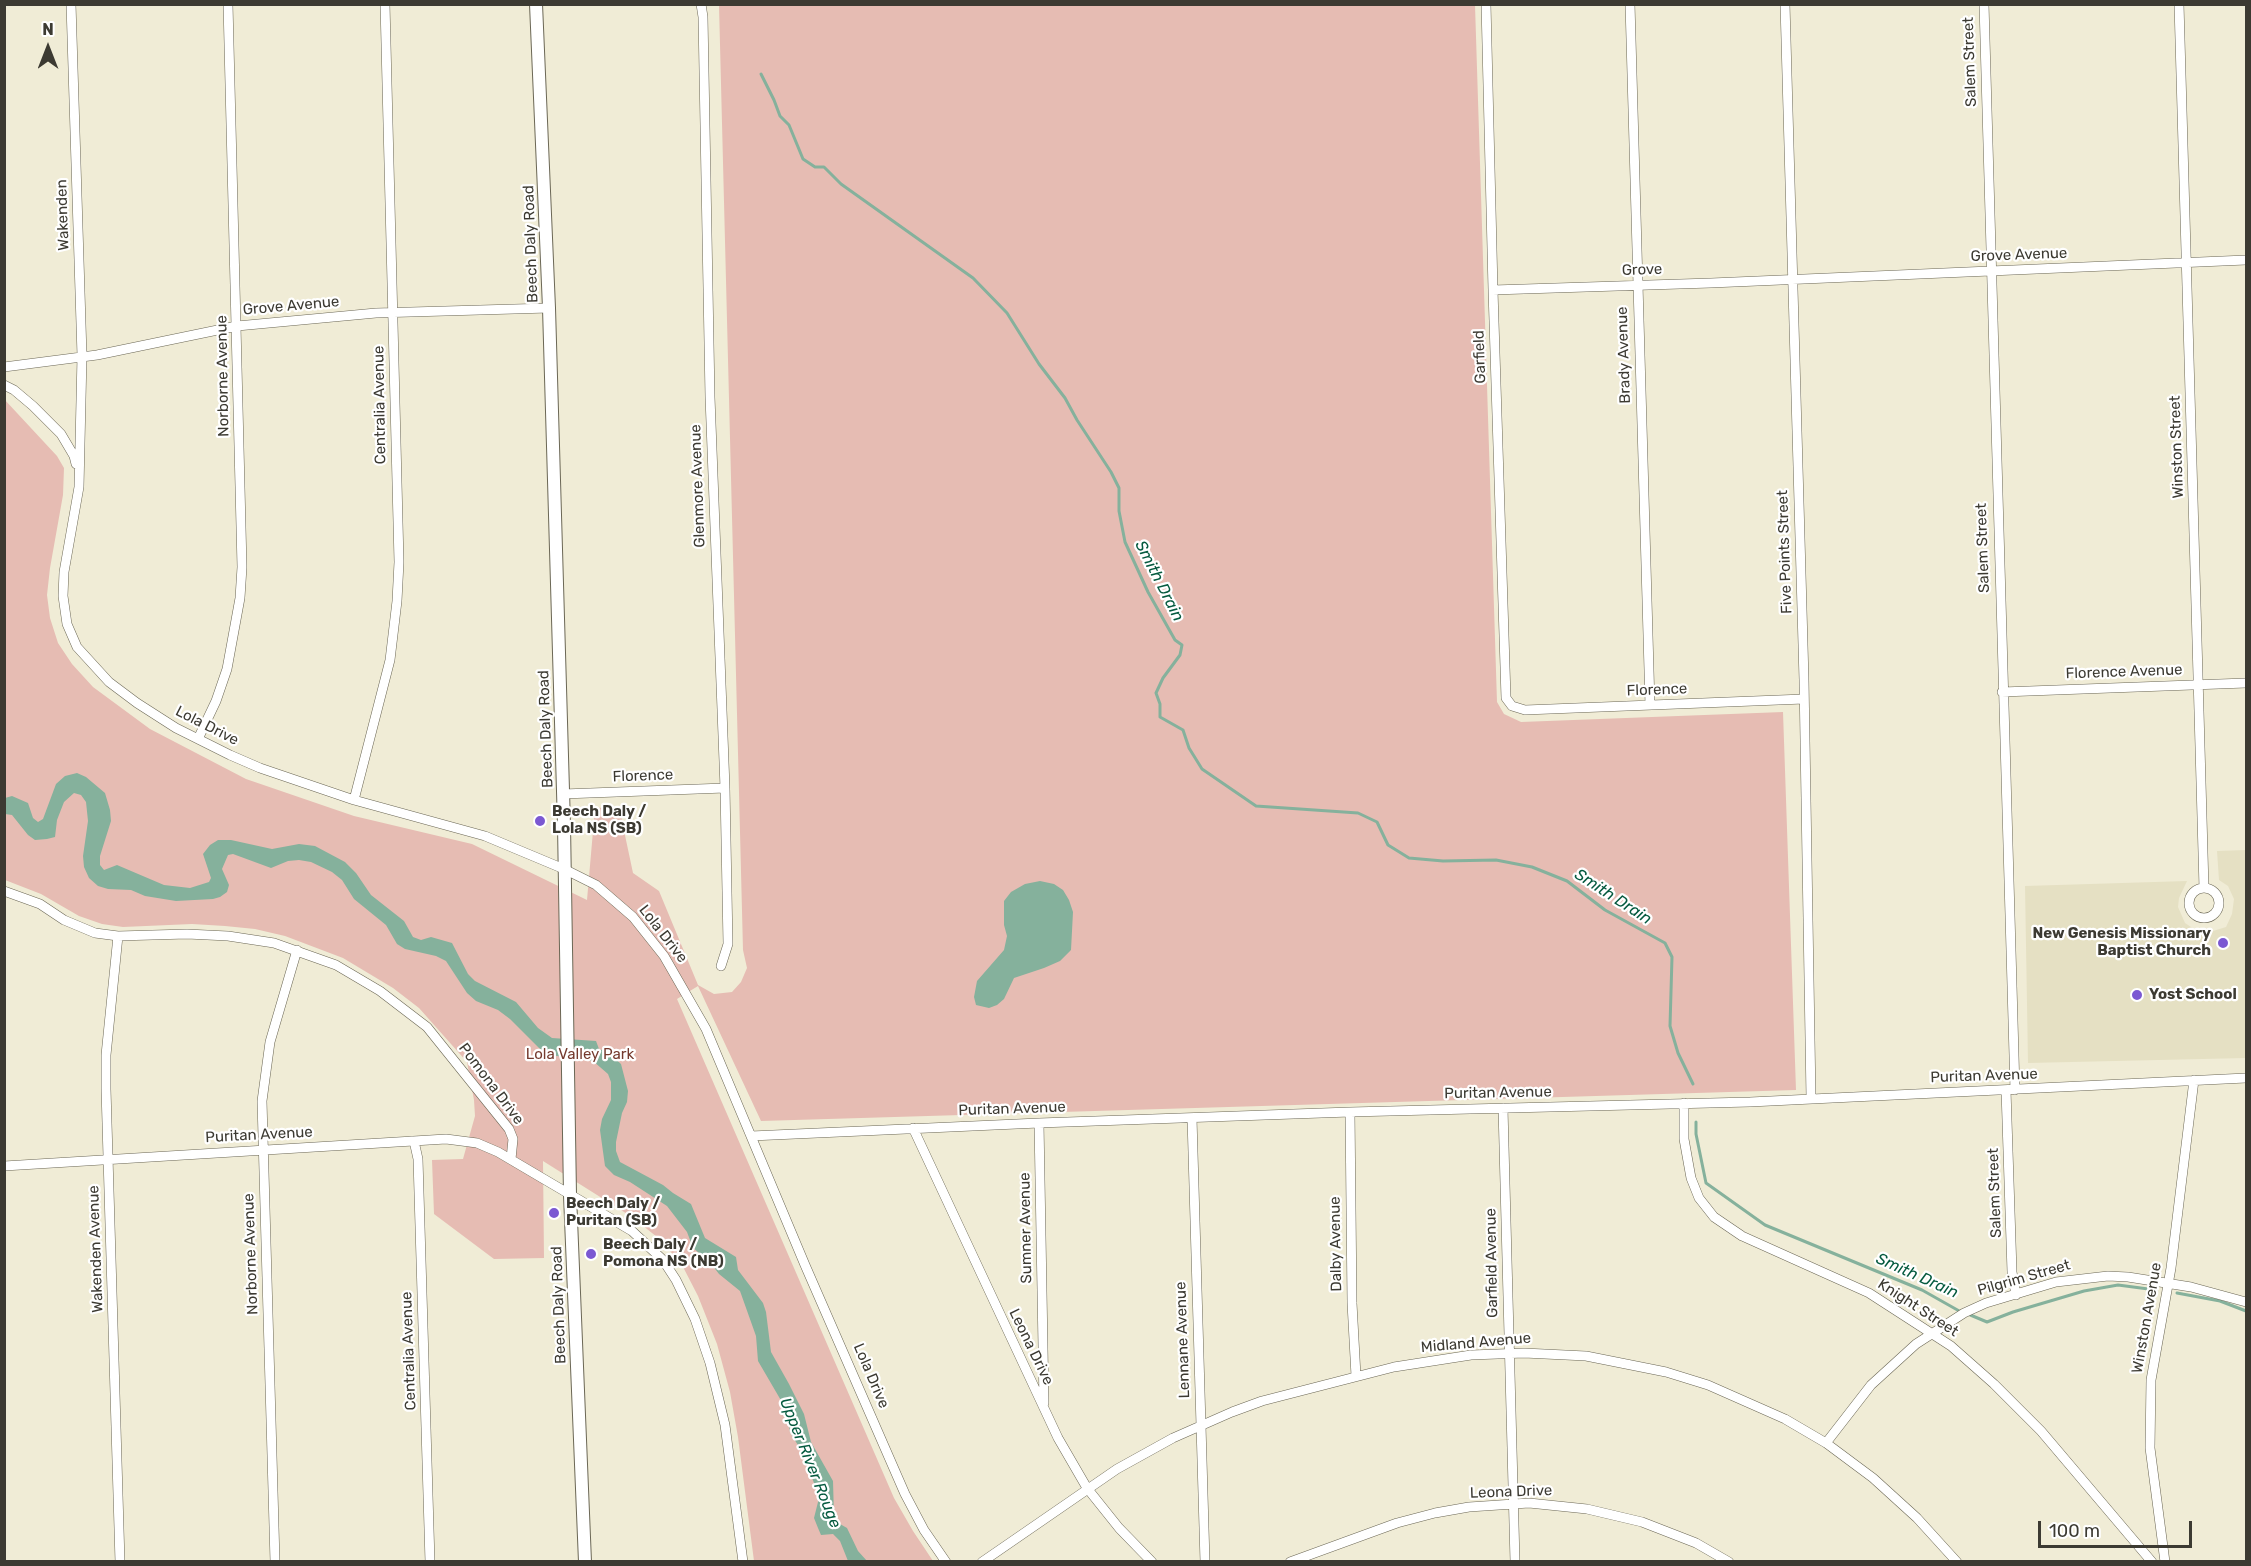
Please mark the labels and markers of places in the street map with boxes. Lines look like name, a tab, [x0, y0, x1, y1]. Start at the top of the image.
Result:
place label: Beech Daly / Lola NS (SB)	[552, 803, 646, 838]
marker: Beech Daly / Lola NS (SB)	[533, 814, 547, 828]
place label: New Genesis Missionary Baptist Church	[2032, 925, 2211, 960]
marker: New Genesis Missionary Baptist Church	[2216, 936, 2230, 950]
place label: Yost School	[2149, 986, 2237, 1004]
marker: Yost School	[2130, 988, 2144, 1002]
place label: Beech Daly / Puritan (SB)	[566, 1195, 660, 1230]
marker: Beech Daly / Puritan (SB)	[547, 1206, 561, 1220]
place label: Beech Daly / Pomona NS (NB)	[603, 1236, 724, 1271]
marker: Beech Daly / Pomona NS (NB)	[584, 1247, 598, 1261]

